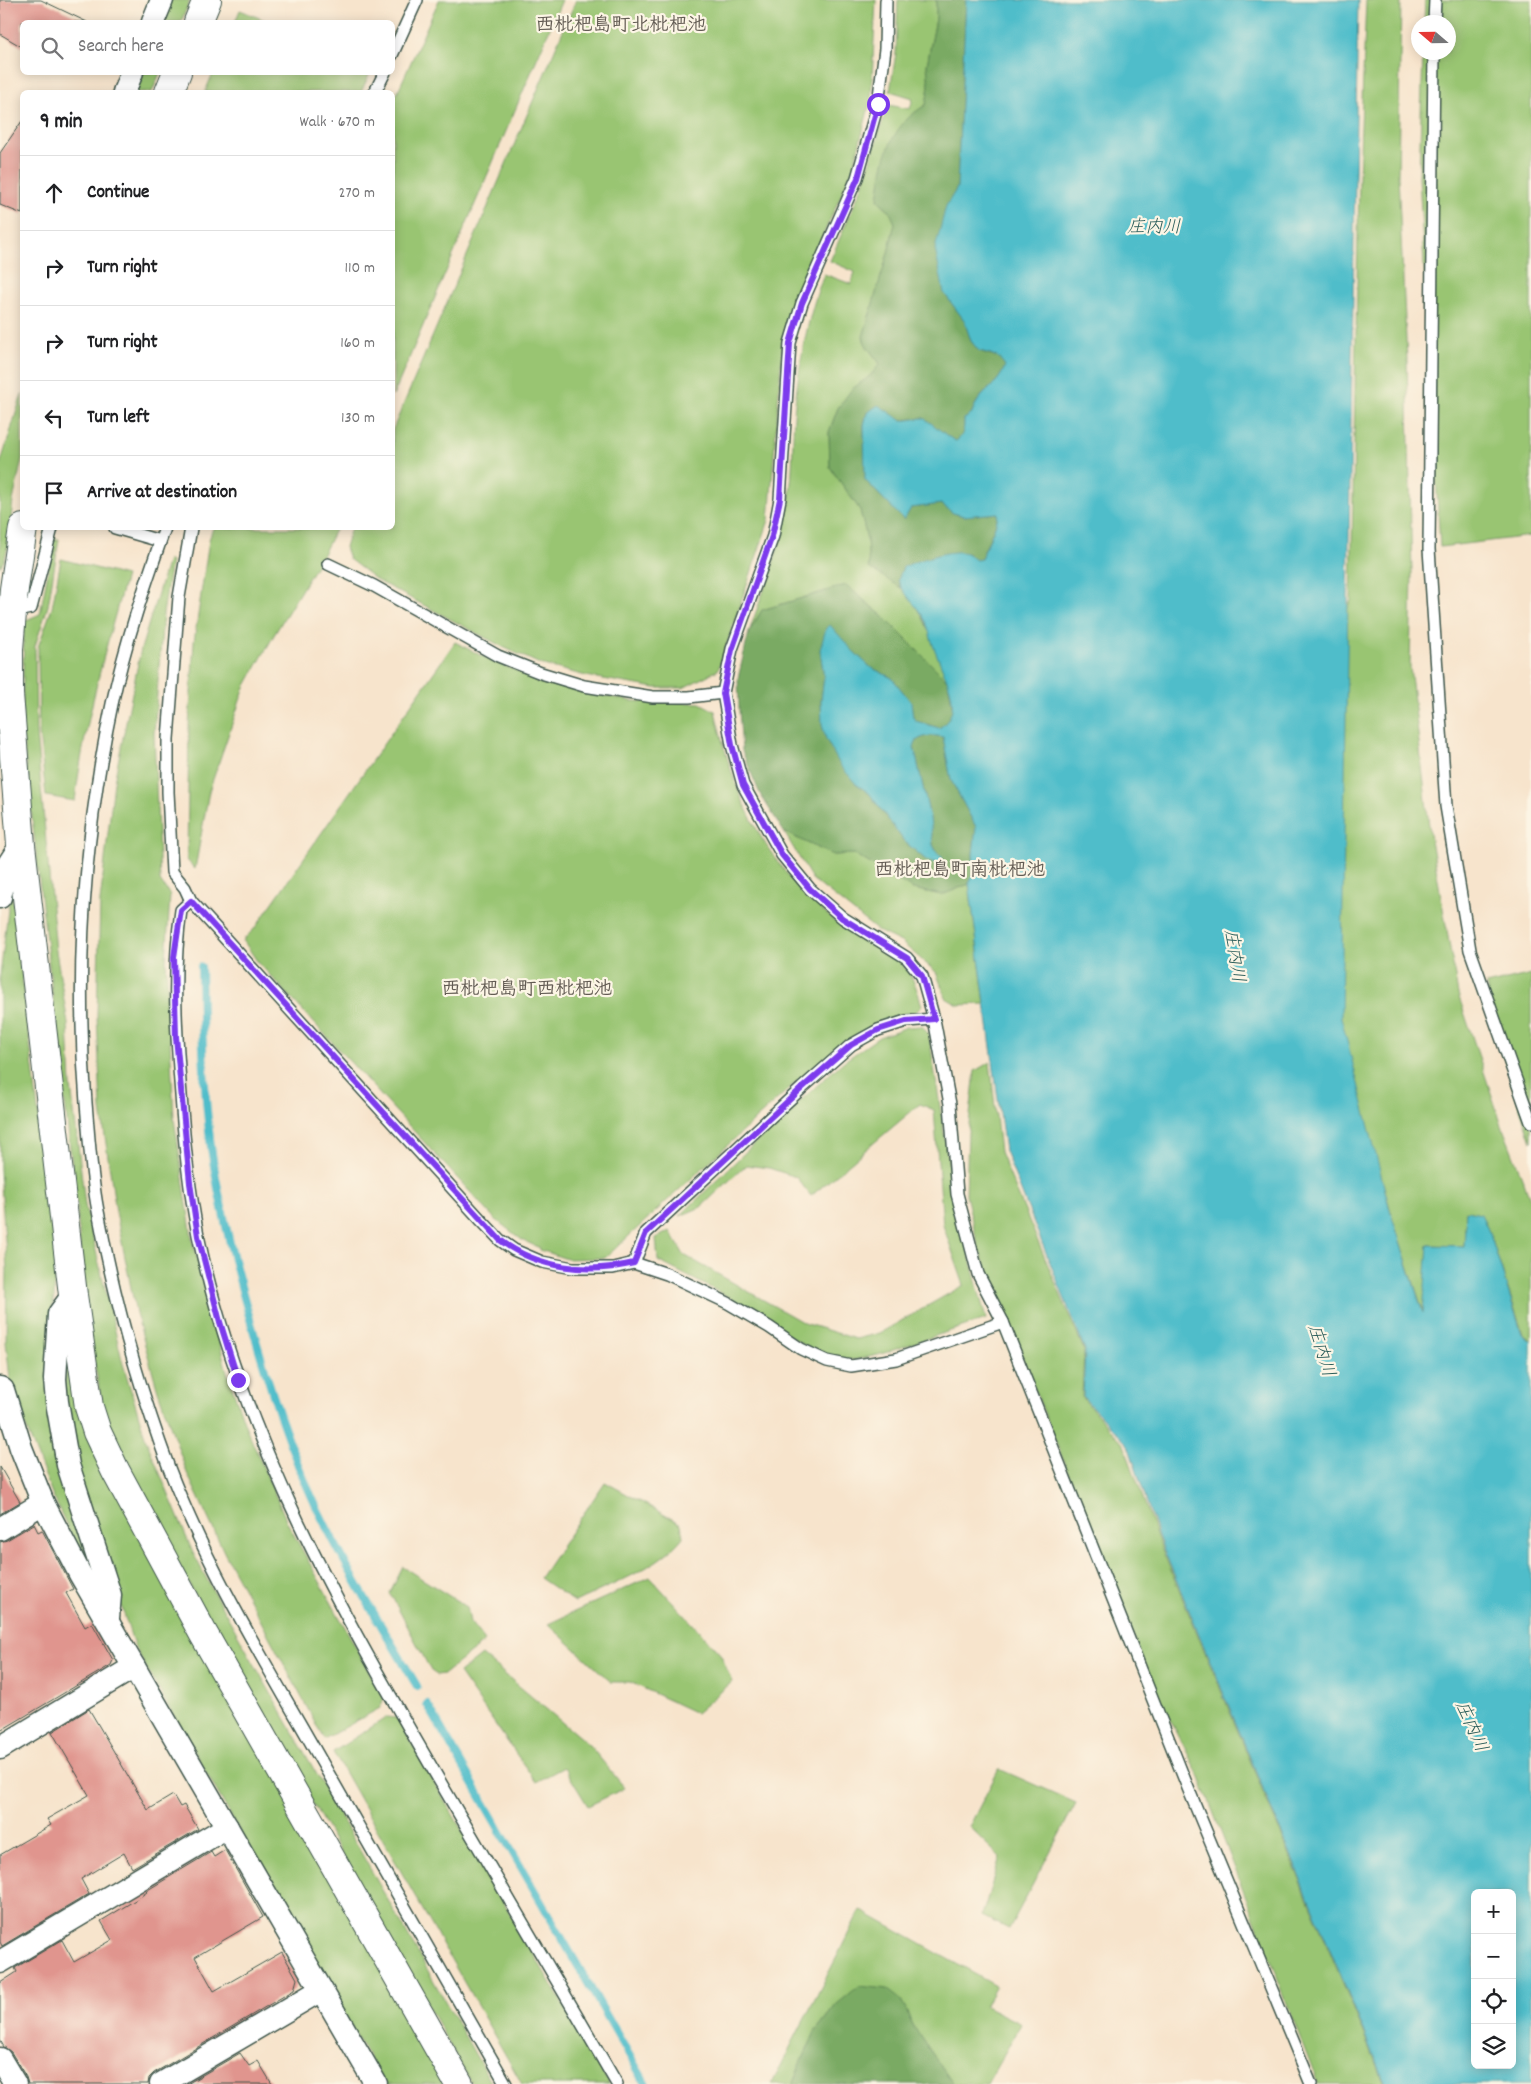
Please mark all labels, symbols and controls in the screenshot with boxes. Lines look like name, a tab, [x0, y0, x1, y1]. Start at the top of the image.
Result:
district label: 西枇杷島町北枇杷池	[535, 13, 707, 40]
north arrow	[1411, 15, 1456, 60]
search box	[20, 20, 395, 75]
icon: search	[38, 34, 66, 62]
text: Search here	[78, 34, 164, 61]
route start	[867, 93, 890, 116]
text: 9 min	[40, 108, 82, 138]
text: Walk · 670 m	[300, 111, 375, 134]
icon: ahead	[40, 179, 68, 207]
text: Continue	[87, 180, 149, 207]
text: 270 m	[339, 182, 375, 205]
water label: 庄内川	[1127, 216, 1181, 241]
icon: right	[40, 254, 68, 282]
text: Turn right	[87, 255, 158, 282]
text: 110 m	[345, 257, 375, 280]
icon: right	[40, 329, 68, 357]
text: Turn right	[87, 330, 158, 357]
text: 160 m	[340, 332, 375, 355]
icon: left	[40, 404, 68, 432]
text: Turn left	[87, 405, 150, 432]
text: 130 m	[341, 407, 375, 430]
icon: arrive	[40, 479, 68, 507]
text: Arrive at destination	[87, 480, 237, 507]
district label: 西枇杷島町南枇杷池	[874, 858, 1046, 885]
water label: 庄内川	[1216, 927, 1250, 985]
district label: 西枇杷島町西枇杷池	[441, 977, 613, 1004]
water label: 庄内川	[1300, 1322, 1340, 1380]
route end	[227, 1369, 250, 1392]
water label: 庄内川	[1448, 1697, 1492, 1757]
map controls	[1471, 1889, 1516, 2069]
button: +	[1471, 1889, 1516, 1934]
button: −	[1471, 1934, 1516, 1979]
button: locate	[1471, 1979, 1516, 2024]
button: layers	[1471, 2024, 1516, 2069]

